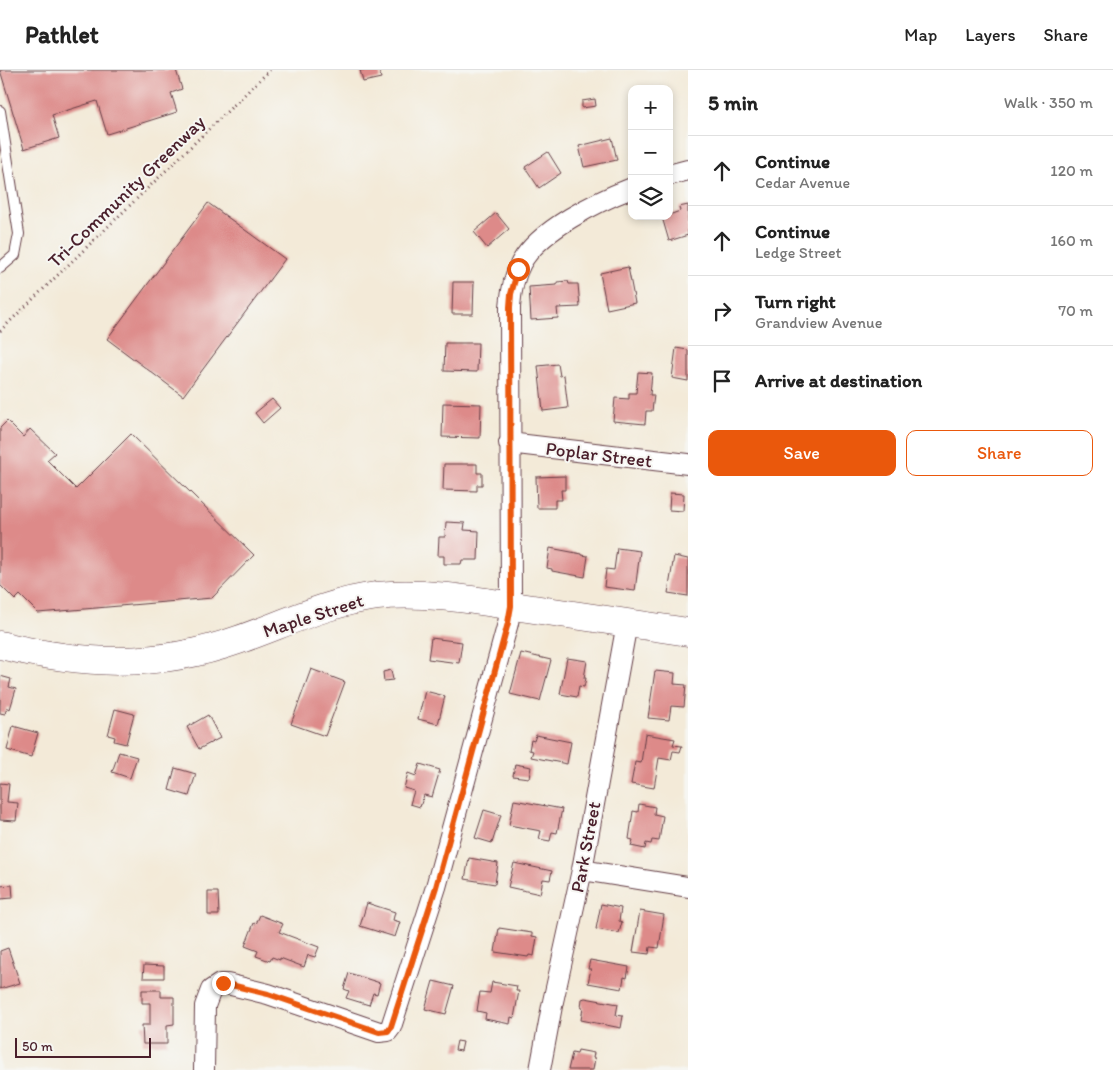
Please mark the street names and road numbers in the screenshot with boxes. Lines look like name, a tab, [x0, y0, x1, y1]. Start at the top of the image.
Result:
street label: Tri-Community Greenway	[43, 110, 210, 272]
street label: Poplar Street	[544, 437, 653, 472]
street label: Maple Street	[260, 588, 366, 643]
street label: Park Street	[565, 800, 606, 895]

